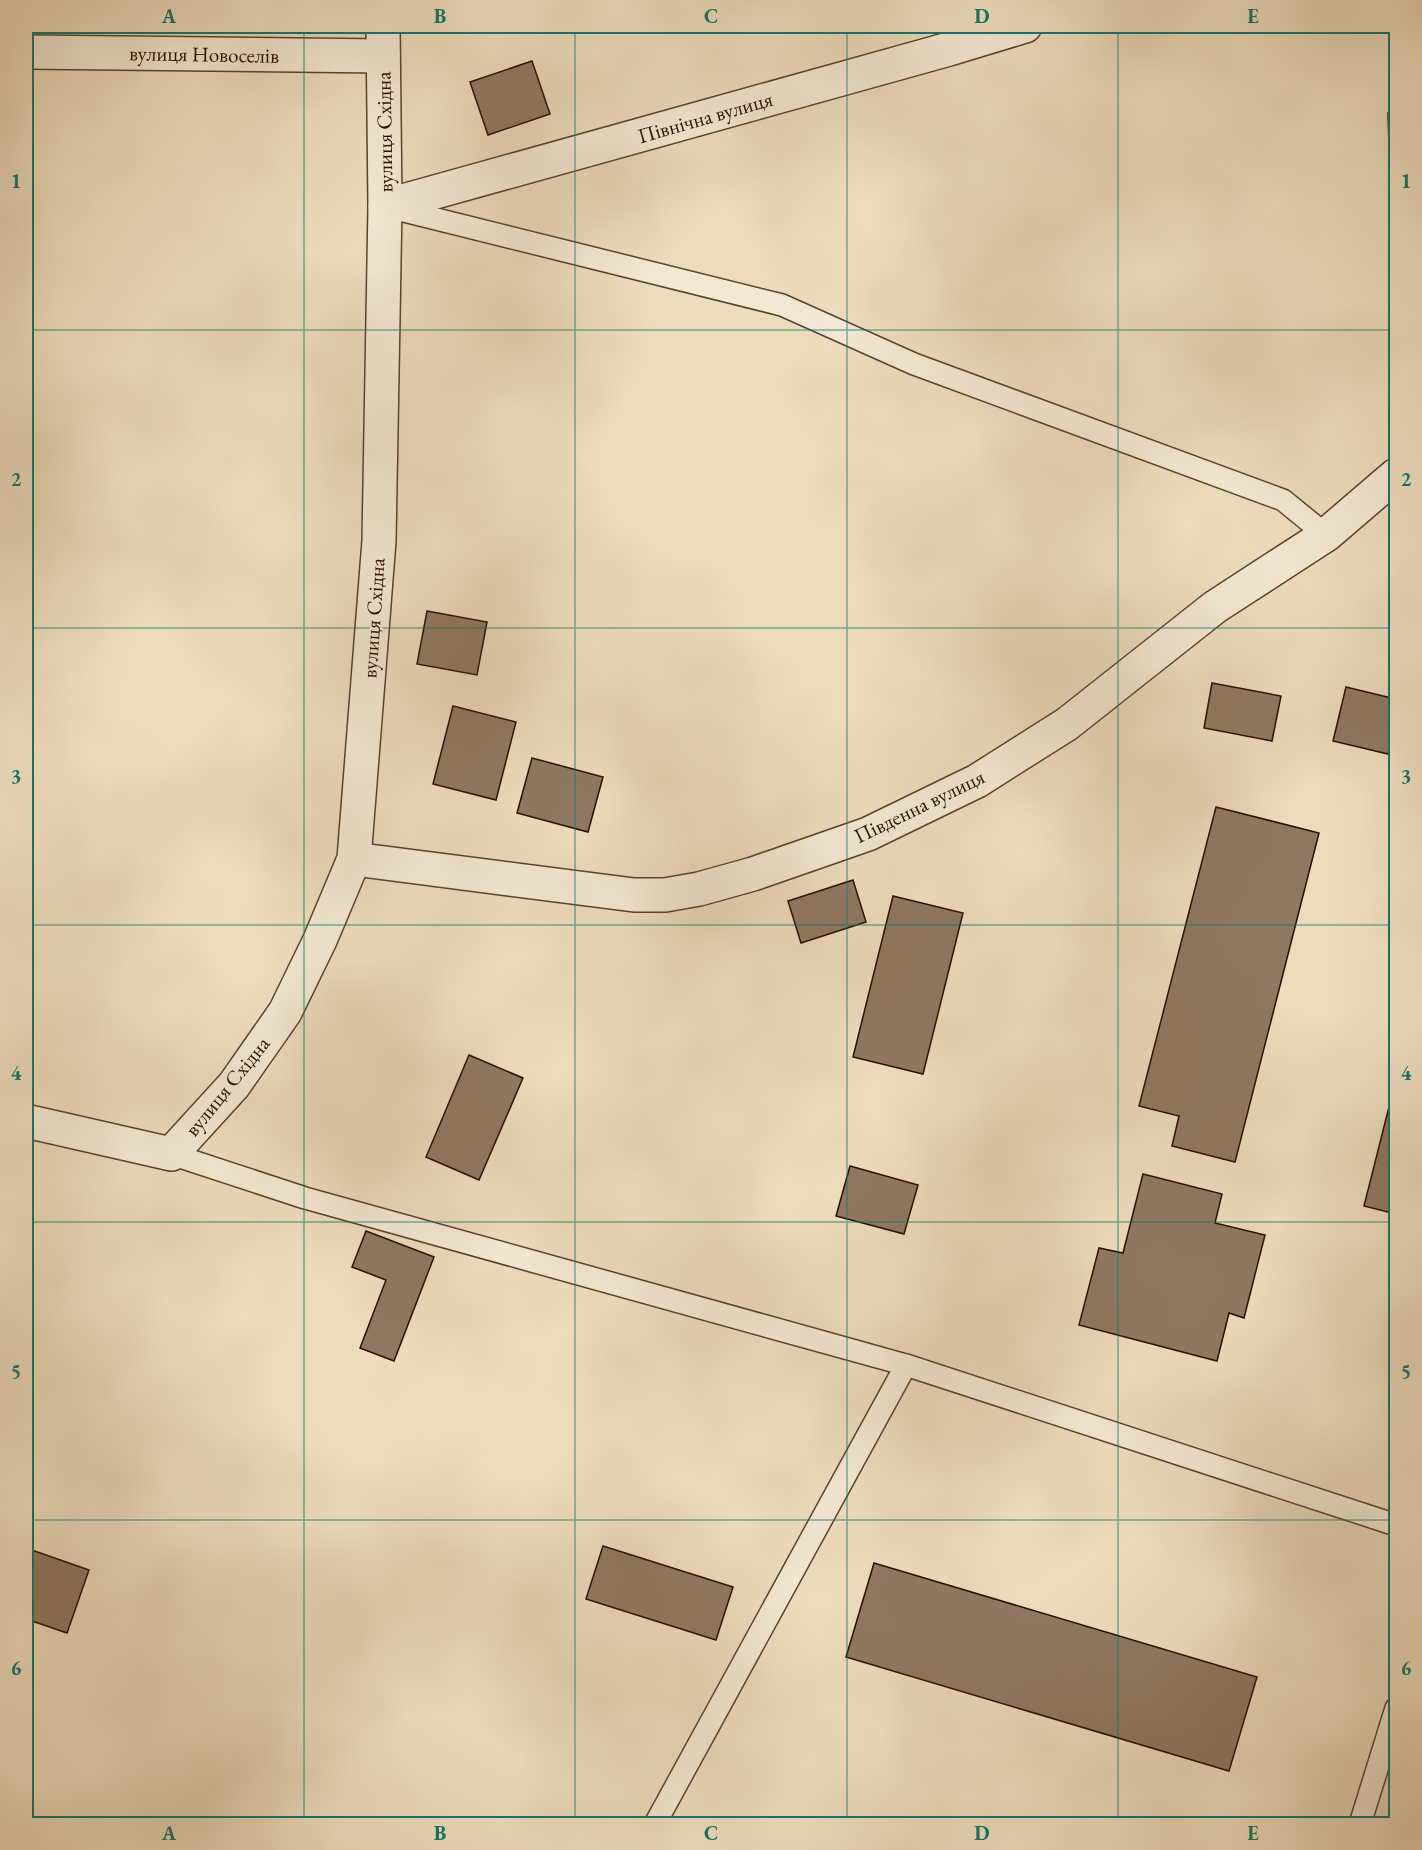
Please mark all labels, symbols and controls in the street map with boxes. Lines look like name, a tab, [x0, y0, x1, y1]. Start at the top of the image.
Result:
text: A	[161, 3, 177, 29]
text: B	[434, 3, 446, 29]
text: C	[704, 3, 718, 29]
text: D	[974, 3, 990, 29]
text: E	[1247, 3, 1259, 29]
street label: вулиця Новоселів	[129, 39, 279, 69]
street label: вулиця Східна	[369, 71, 399, 193]
street label: Північна вулиця	[634, 85, 776, 149]
text: 1	[11, 168, 21, 194]
text: 1	[1401, 168, 1411, 194]
text: 2	[11, 466, 22, 492]
text: 2	[1401, 466, 1412, 492]
street label: вулиця Східна	[355, 556, 391, 679]
text: 3	[11, 763, 21, 789]
street label: Південна вулиця	[849, 763, 989, 849]
text: 3	[1401, 763, 1411, 789]
street label: вулиця Східна	[178, 1030, 276, 1141]
text: 4	[11, 1060, 22, 1086]
text: 4	[1401, 1060, 1412, 1086]
text: 5	[11, 1358, 21, 1384]
text: 5	[1401, 1358, 1411, 1384]
text: 6	[11, 1655, 22, 1681]
text: 6	[1401, 1655, 1412, 1681]
text: A	[161, 1820, 177, 1846]
text: B	[434, 1820, 446, 1846]
text: C	[704, 1820, 718, 1846]
text: D	[974, 1820, 990, 1846]
text: E	[1247, 1820, 1259, 1846]

